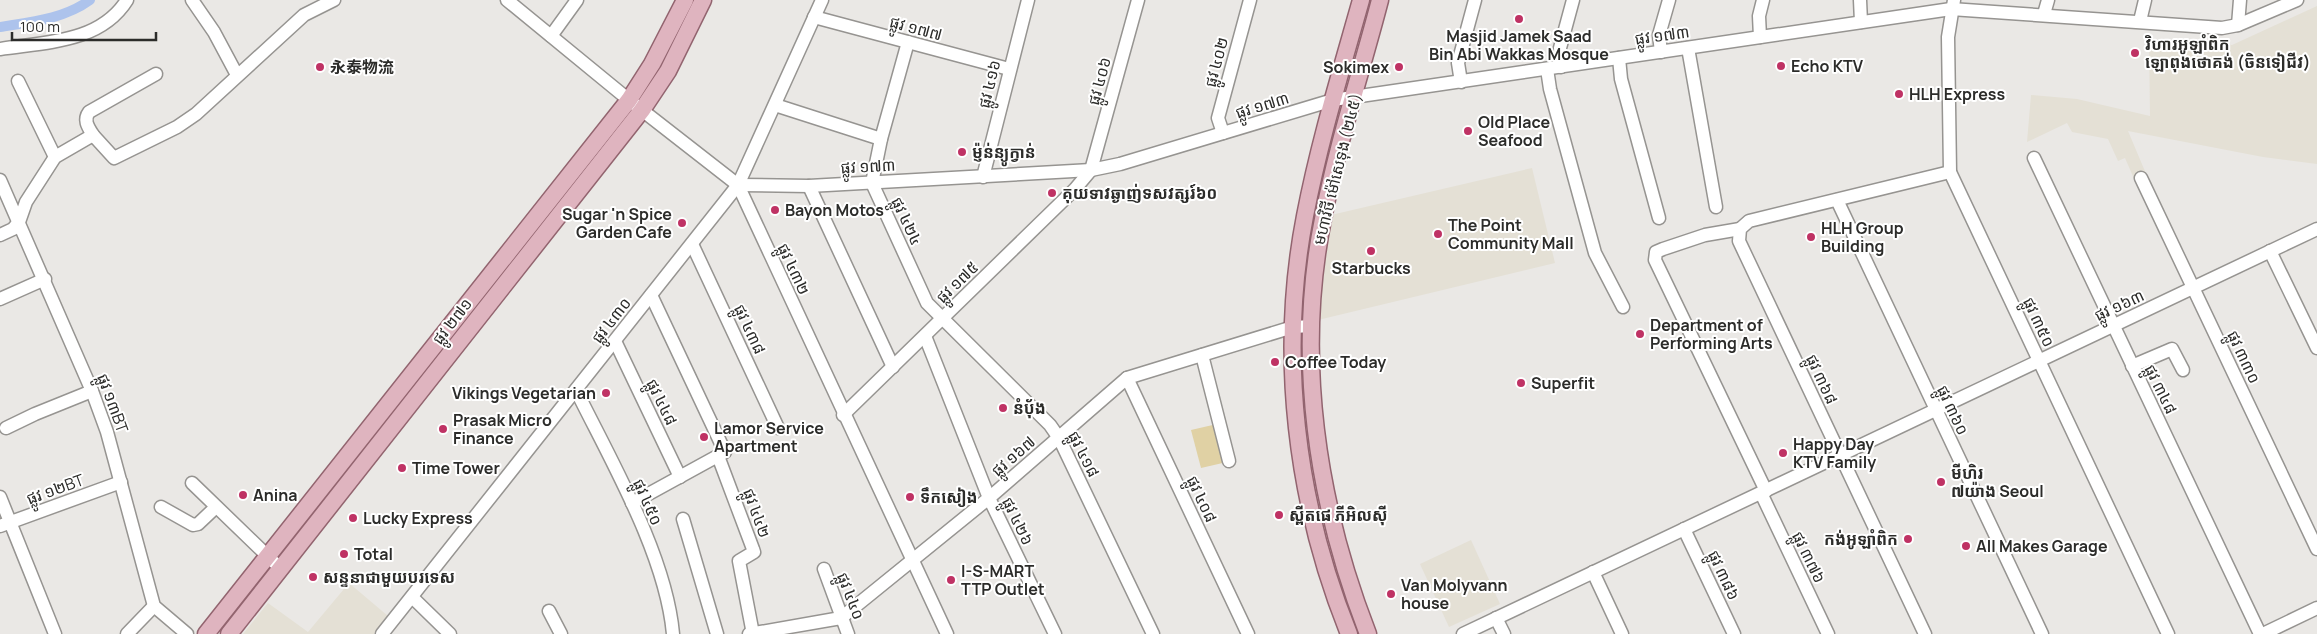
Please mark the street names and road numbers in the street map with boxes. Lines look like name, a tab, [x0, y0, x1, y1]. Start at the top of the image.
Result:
street label: ផ្លូវ ១៧៧	[886, 10, 945, 49]
street label: ផ្លូវ ១៧៣	[1633, 20, 1691, 53]
street label: ផ្លូវ ៤០២	[1199, 35, 1237, 90]
street label: ផ្លូវ ៤០៦	[1082, 54, 1120, 109]
street label: ផ្លូវ ៤១៦	[972, 58, 1009, 111]
street label: ផ្លូវ ១៧៣	[1232, 86, 1293, 127]
street label: មហាវិថី ម៉ៅសេទុង (២៤៥)	[1307, 91, 1367, 247]
street label: ផ្លូវ ១៧៣	[840, 154, 896, 182]
street label: ផ្លូវ ៤២៤	[883, 193, 928, 250]
street label: ផ្លូវ ៤៣២	[769, 240, 815, 300]
street label: ផ្លូវ ១៧៥	[931, 256, 986, 310]
street label: ផ្លូវ ១៦៣	[2090, 284, 2149, 329]
street label: ផ្លូវ ៤៣០	[586, 292, 639, 350]
street label: ផ្លូវ ២៧១	[427, 293, 480, 351]
street label: ផ្លូវ ៣៥០	[2015, 293, 2060, 352]
street label: ផ្លូវ ៤៣៨	[726, 300, 771, 359]
street label: ផ្លូវ ៣៣០	[2219, 327, 2266, 389]
street label: ផ្លូវ ៣៦៨	[1798, 350, 1843, 409]
street label: ផ្លូវ ៣៤៨	[2136, 361, 2182, 419]
street label: ផ្លូវ ១៣BT	[89, 370, 134, 437]
street label: ផ្លូវ ៤៤៨	[638, 375, 683, 431]
street label: ផ្លូវ ៣៦០	[1929, 381, 1974, 440]
street label: ផ្លូវ ៤១៨	[1060, 427, 1105, 483]
street label: ផ្លូវ ១៦៧	[986, 431, 1042, 484]
street label: ផ្លូវ ១២BT	[23, 468, 89, 513]
street label: ផ្លូវ ៤០៨	[1178, 472, 1222, 527]
street label: ផ្លូវ ៤៥០	[625, 475, 668, 530]
street label: ផ្លូវ ៤៤២	[734, 485, 776, 542]
street label: ផ្លូវ ៤២៦	[994, 493, 1039, 550]
street label: ផ្លូវ ៣៧៦	[1784, 527, 1831, 588]
street label: ផ្លូវ ៣៨៦	[1700, 546, 1745, 605]
street label: ផ្លូវ ៤៤០	[828, 569, 870, 624]

